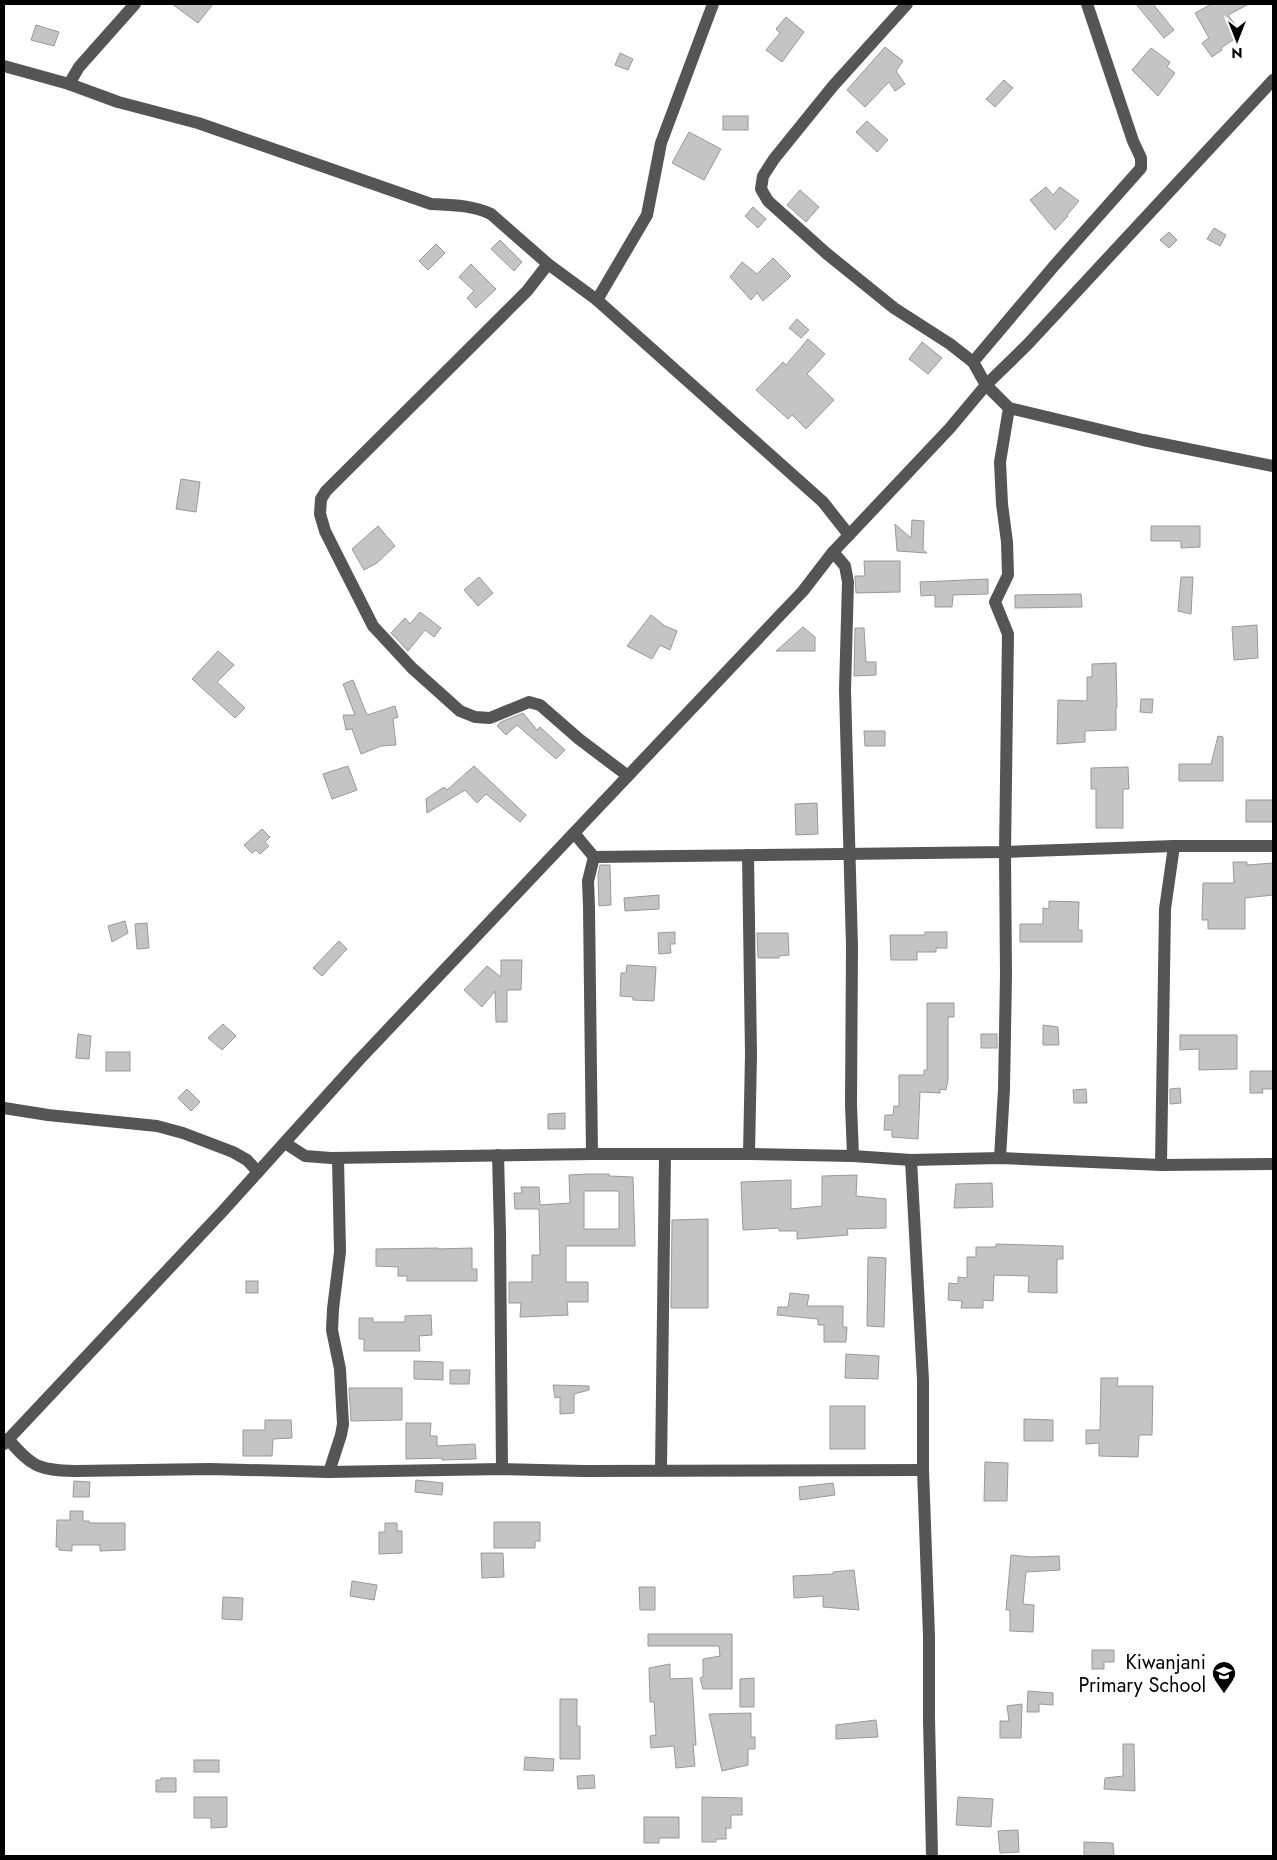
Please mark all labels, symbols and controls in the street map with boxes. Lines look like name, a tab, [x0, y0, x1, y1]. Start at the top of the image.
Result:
north arrow	[1212, 15, 1262, 65]
text: N	[1231, 43, 1243, 63]
place label: Kiwanjani Primary School	[1078, 1648, 1206, 1700]
school or university icon: Kiwanjani Primary School	[1211, 1660, 1237, 1694]

